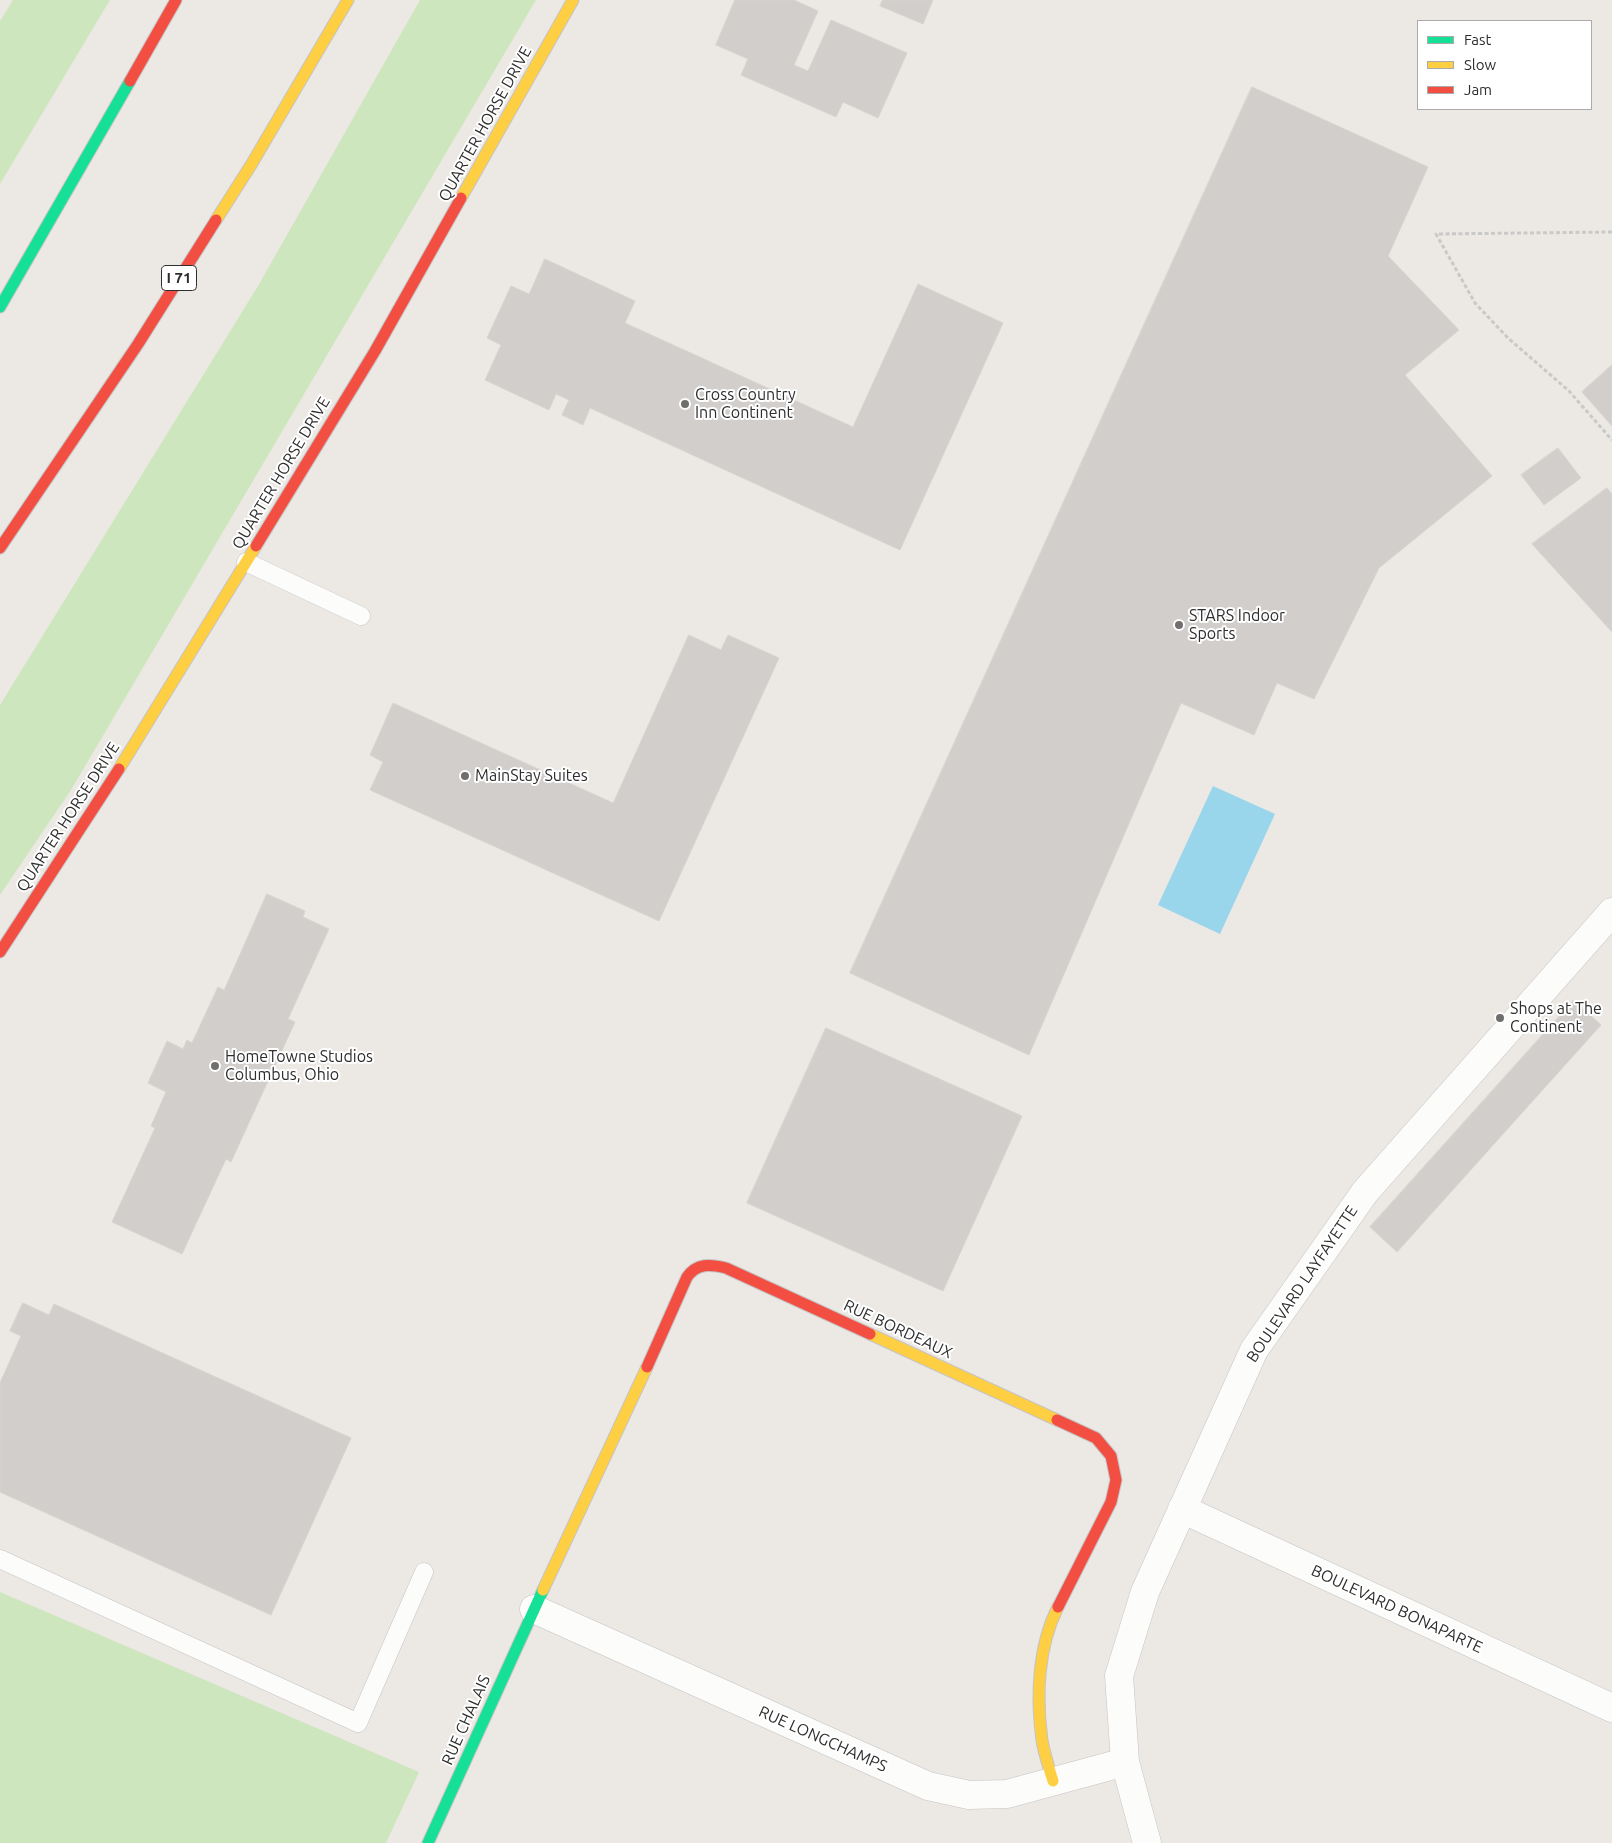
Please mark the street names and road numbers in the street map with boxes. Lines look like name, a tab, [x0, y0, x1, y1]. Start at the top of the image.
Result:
street label: QUARTER HORSE DRIVE	[434, 43, 536, 205]
road number: I 71	[162, 266, 196, 290]
street label: QUARTER HORSE DRIVE	[228, 393, 334, 553]
street label: QUARTER HORSE DRIVE	[12, 739, 124, 895]
street label: BOULEVARD LAYFAYETTE	[1242, 1202, 1362, 1366]
street label: RUE BORDEAUX	[841, 1295, 955, 1363]
street label: BOULEVARD BONAPARTE	[1308, 1561, 1486, 1657]
street label: RUE CHALAIS	[438, 1672, 494, 1768]
street label: RUE LONGCHAMPS	[756, 1702, 890, 1776]

